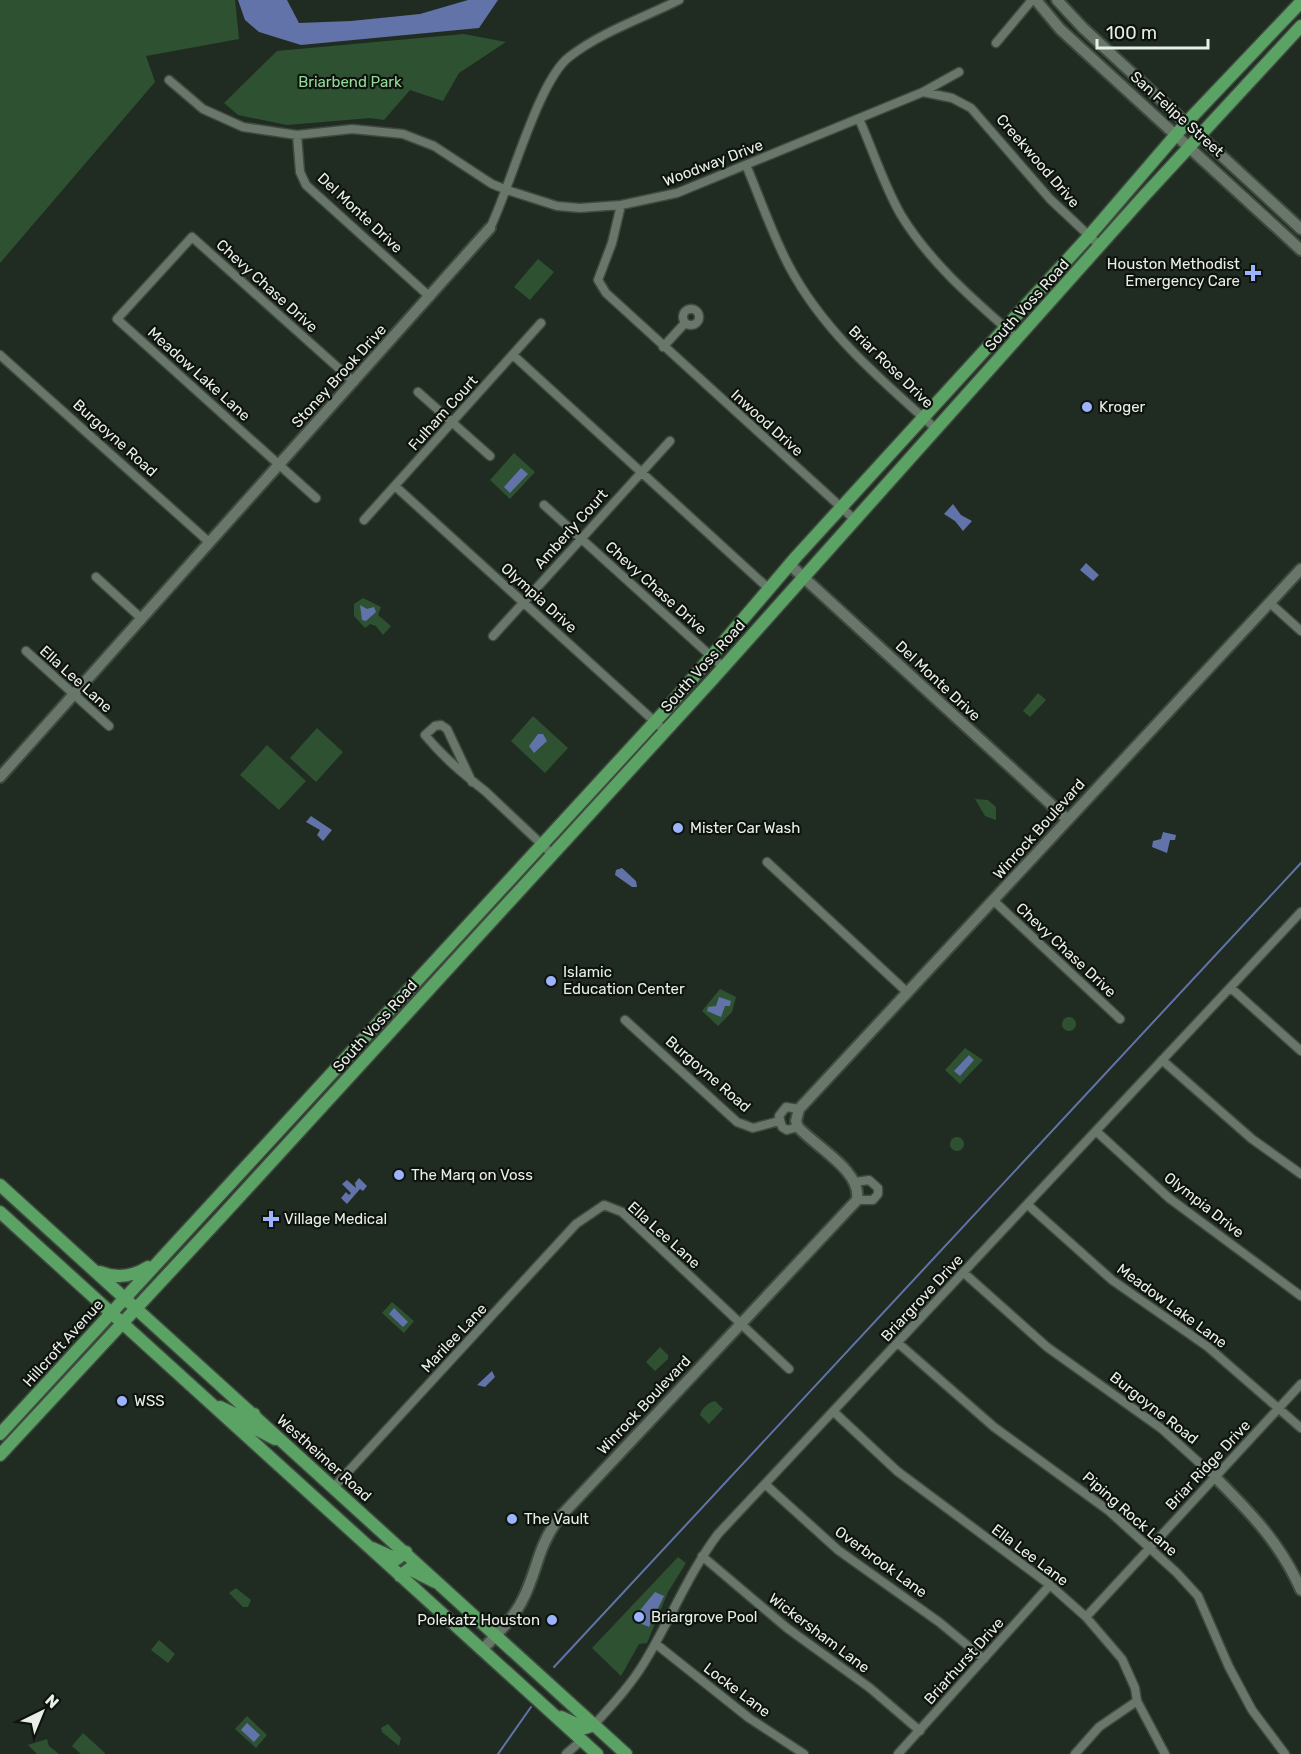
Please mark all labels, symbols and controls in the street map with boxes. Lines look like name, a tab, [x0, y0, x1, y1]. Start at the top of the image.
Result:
scale bar	[1097, 12, 1208, 50]
text: 100 m	[1106, 22, 1157, 44]
street label: San Felipe Street	[1127, 67, 1227, 161]
park label: Briarbend Park	[298, 73, 402, 91]
street label: Creekwood Drive	[993, 111, 1083, 211]
street label: Woodway Drive	[661, 136, 765, 190]
street label: Del Monte Drive	[314, 169, 406, 257]
street label: Chevy Chase Drive	[213, 236, 321, 336]
street label: South Voss Road	[981, 255, 1073, 355]
place label: Houston Methodist Emergency Care	[1107, 255, 1240, 290]
marker: Houston Methodist Emergency Care	[1244, 264, 1262, 282]
street label: Stoney Brook Drive	[288, 321, 390, 431]
street label: Briar Rose Drive	[845, 322, 937, 412]
street label: Meadow Lake Lane	[144, 323, 254, 425]
street label: Fulham Court	[405, 372, 482, 454]
street label: Inwood Drive	[727, 386, 807, 460]
street label: Burgoyne Road	[69, 396, 161, 480]
place label: Kroger	[1099, 398, 1146, 416]
marker: Kroger	[1080, 400, 1094, 414]
street label: Amberly Court	[531, 485, 612, 572]
street label: Chevy Chase Drive	[602, 538, 710, 638]
street label: Olympia Drive	[497, 559, 581, 637]
street label: South Voss Road	[657, 616, 749, 716]
street label: Del Monte Drive	[892, 637, 984, 725]
street label: Ella Lee Lane	[36, 642, 116, 716]
street label: Winrock Boulevard	[989, 775, 1089, 883]
place label: Mister Car Wash	[690, 819, 800, 837]
marker: Mister Car Wash	[671, 821, 685, 835]
street label: Chevy Chase Drive	[1012, 899, 1120, 1001]
place label: Islamic Education Center	[563, 963, 685, 998]
marker: Islamic Education Center	[544, 974, 558, 988]
street label: South Voss Road	[329, 976, 421, 1076]
street label: Burgoyne Road	[662, 1032, 754, 1116]
place label: The Marq on Voss	[411, 1166, 533, 1184]
marker: The Marq on Voss	[392, 1168, 406, 1182]
street label: Olympia Drive	[1161, 1168, 1247, 1242]
street label: Ella Lee Lane	[624, 1198, 704, 1272]
marker: Village Medical	[262, 1210, 280, 1228]
place label: Village Medical	[284, 1210, 387, 1228]
street label: Briargrove Drive	[877, 1251, 967, 1345]
street label: Meadow Lake Lane	[1113, 1260, 1231, 1352]
street label: Hillcroft Avenue	[19, 1296, 107, 1390]
street label: Marilee Lane	[417, 1300, 491, 1376]
street label: Winrock Boulevard	[594, 1352, 694, 1458]
street label: Burgoyne Road	[1106, 1368, 1202, 1448]
place label: WSS	[134, 1392, 165, 1410]
marker: WSS	[115, 1394, 129, 1408]
street label: Westheimer Road	[273, 1411, 375, 1505]
street label: Briar Ridge Drive	[1162, 1416, 1254, 1514]
street label: Piping Rock Lane	[1079, 1468, 1181, 1560]
place label: The Vault	[524, 1510, 589, 1528]
marker: The Vault	[505, 1512, 519, 1526]
street label: Ella Lee Lane	[988, 1520, 1072, 1590]
street label: Overbrook Lane	[831, 1523, 931, 1601]
street label: Wickersham Lane	[765, 1589, 873, 1677]
place label: Briargrove Pool	[651, 1608, 758, 1626]
marker: Briargrove Pool	[632, 1610, 646, 1624]
place label: Polekatz Houston	[417, 1611, 540, 1629]
marker: Polekatz Houston	[545, 1613, 559, 1627]
street label: Briarhurst Drive	[920, 1614, 1008, 1708]
street label: Locke Lane	[700, 1659, 774, 1721]
north arrow	[12, 1682, 72, 1742]
text: N	[41, 1691, 63, 1712]

